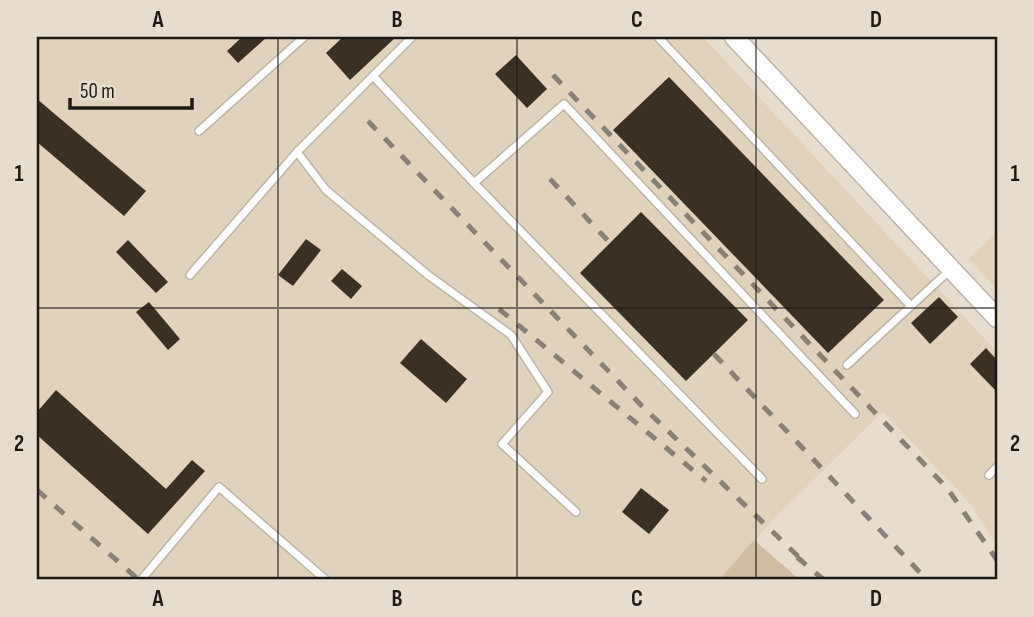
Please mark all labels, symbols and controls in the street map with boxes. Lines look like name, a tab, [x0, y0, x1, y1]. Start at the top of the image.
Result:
text: A	[152, 6, 165, 34]
text: B	[392, 6, 403, 34]
text: C	[631, 6, 643, 34]
text: D	[870, 6, 882, 34]
scale bar	[70, 66, 192, 110]
text: 50 m	[80, 79, 115, 104]
text: 1	[14, 160, 24, 188]
text: 1	[1010, 160, 1020, 188]
text: 2	[14, 430, 24, 458]
text: 2	[1010, 430, 1020, 458]
text: A	[152, 585, 165, 613]
text: B	[392, 585, 403, 613]
text: C	[631, 585, 643, 613]
text: D	[870, 585, 882, 613]

